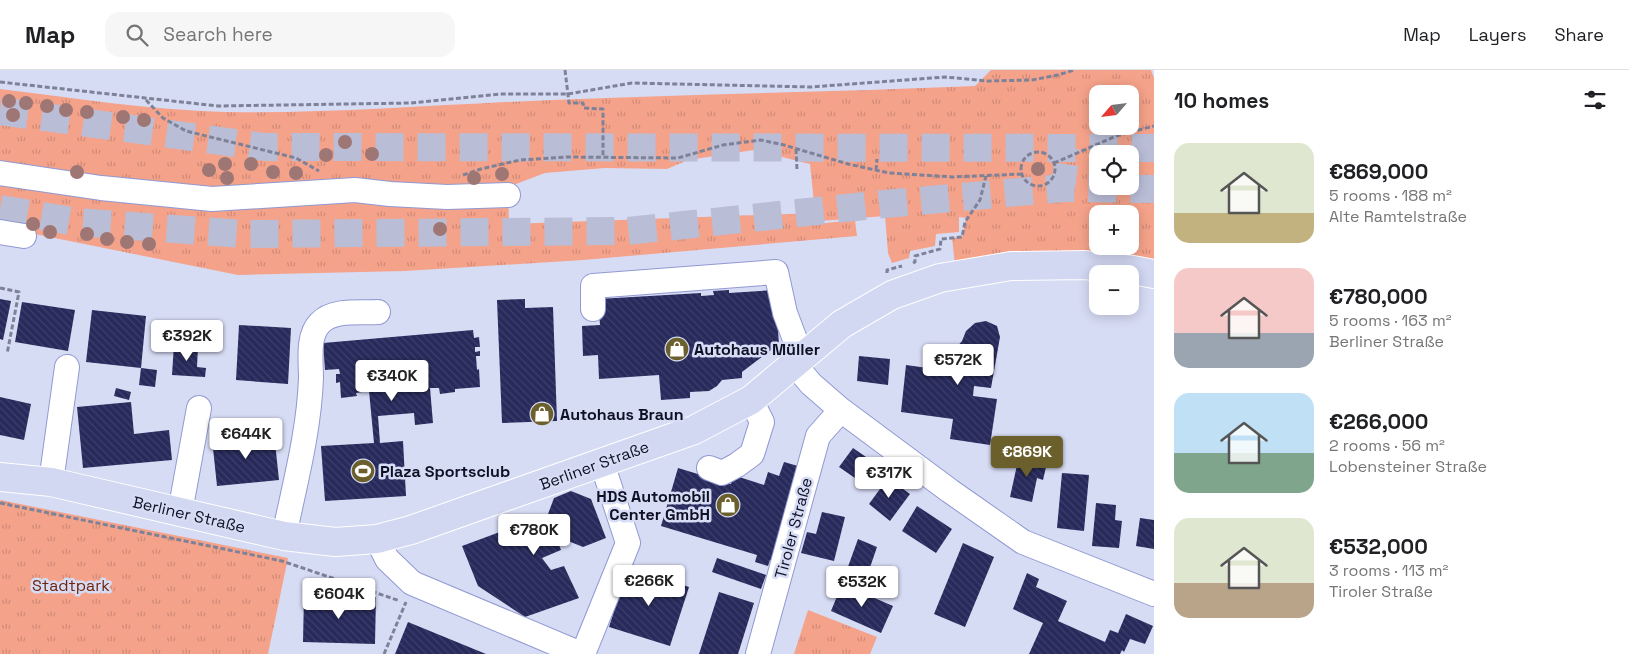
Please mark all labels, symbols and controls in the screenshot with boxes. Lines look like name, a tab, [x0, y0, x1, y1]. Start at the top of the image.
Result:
search box	[105, 12, 455, 57]
text: Map	[25, 19, 75, 50]
icon: search	[123, 21, 151, 49]
text: Search here	[163, 22, 273, 47]
text: Map	[1403, 23, 1441, 46]
text: Layers	[1469, 23, 1526, 46]
text: Share	[1554, 23, 1604, 46]
north arrow	[1089, 85, 1139, 135]
map controls	[1089, 85, 1139, 315]
icon: filters	[1581, 86, 1609, 114]
text: 10 homes	[1174, 87, 1269, 114]
button: locate	[1089, 145, 1139, 195]
text: €869,000	[1329, 158, 1428, 185]
icon: home	[1214, 163, 1274, 223]
text: 5 rooms · 188 m²	[1329, 185, 1452, 206]
button: +	[1089, 205, 1139, 255]
text: Alte Ramtelstraße	[1329, 206, 1467, 227]
button: −	[1089, 265, 1139, 315]
text: €780,000	[1329, 283, 1428, 310]
icon: home	[1214, 288, 1274, 348]
text: 5 rooms · 163 m²	[1329, 310, 1452, 331]
pin: €392K	[152, 320, 222, 362]
text: €392K	[162, 325, 212, 346]
text: Berliner Straße	[1329, 331, 1444, 352]
shop icon: Autohaus Müller	[664, 336, 690, 362]
place label: Autohaus Müller	[694, 339, 820, 360]
pin: €572K	[923, 344, 993, 386]
text: €572K	[934, 349, 982, 370]
pin: €340K	[357, 360, 427, 402]
text: €340K	[366, 365, 418, 386]
shop icon: Autohaus Braun	[529, 401, 555, 427]
place label: Autohaus Braun	[560, 404, 684, 425]
text: €266,000	[1329, 408, 1428, 435]
icon: home	[1214, 413, 1274, 473]
pin: €644K	[211, 418, 281, 460]
text: €644K	[220, 423, 272, 444]
text: 2 rooms · 56 m²	[1329, 435, 1445, 456]
street label: Berliner Straße	[537, 436, 652, 495]
pin: €869K	[992, 436, 1062, 478]
text: €869K	[1002, 441, 1052, 462]
pin: €317K	[854, 456, 924, 499]
text: Lobensteiner Straße	[1329, 456, 1487, 477]
sports icon: Plaza Sportsclub	[350, 458, 376, 484]
place label: Plaza Sportsclub	[380, 461, 510, 482]
text: €317K	[866, 462, 912, 483]
street label: Tiroler Straße	[770, 475, 817, 581]
place label: HDS Automobil Center GmbH	[596, 486, 710, 525]
street label: Berliner Straße	[131, 491, 247, 538]
shop icon: HDS Automobil Center GmbH	[715, 492, 741, 518]
pin: €780K	[499, 514, 569, 556]
text: €780K	[509, 519, 559, 540]
text: €532,000	[1329, 533, 1428, 560]
icon: home	[1214, 538, 1274, 598]
text: 3 rooms · 113 m²	[1329, 560, 1448, 581]
pin: €266K	[614, 564, 684, 607]
pin: €532K	[827, 566, 897, 608]
text: €266K	[624, 570, 674, 591]
text: €532K	[837, 571, 887, 592]
park label: Stadtpark	[32, 575, 110, 596]
pin: €604K	[304, 578, 374, 620]
text: Tiroler Straße	[1329, 581, 1433, 602]
text: €604K	[313, 583, 365, 604]

